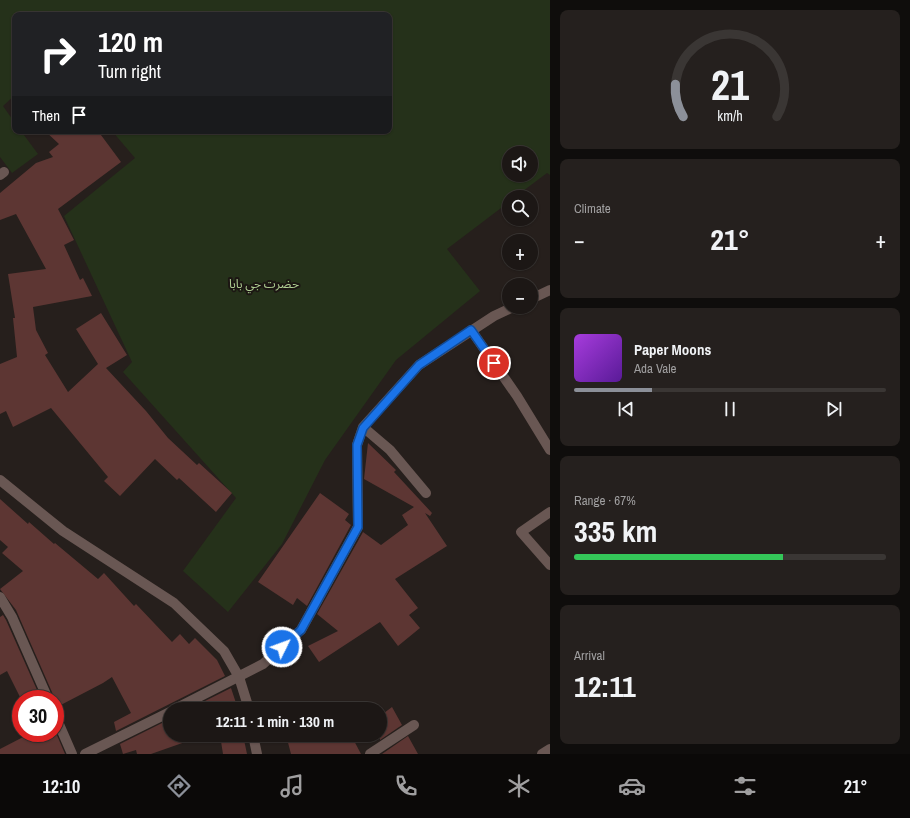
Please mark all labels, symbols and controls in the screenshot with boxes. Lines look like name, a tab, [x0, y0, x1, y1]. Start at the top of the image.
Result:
text: 120 m	[98, 23, 163, 61]
icon: right	[32, 28, 84, 80]
text: 21	[711, 57, 749, 113]
text: Turn right	[98, 59, 161, 84]
icon: arrive	[68, 104, 90, 126]
text: Then	[32, 105, 60, 126]
text: km/h	[717, 106, 743, 125]
map controls	[502, 146, 538, 314]
button: sound	[502, 146, 538, 182]
button: search	[502, 190, 538, 226]
text: Climate	[574, 200, 611, 217]
text: 21°	[710, 219, 750, 259]
text: −	[574, 225, 585, 255]
text: +	[875, 225, 886, 255]
button: +	[502, 234, 538, 270]
park label: حضرت جي بابا	[229, 276, 299, 294]
button: −	[502, 278, 538, 314]
text: Paper Moons	[634, 339, 711, 360]
pin	[477, 346, 511, 380]
icon: arrive	[483, 352, 505, 374]
text: Ada Vale	[634, 360, 676, 377]
icon: previous	[615, 398, 637, 420]
icon: pause	[719, 398, 741, 420]
icon: next	[823, 398, 845, 420]
text: Range · 67%	[574, 492, 636, 509]
text: 335 km	[574, 511, 657, 551]
position arrow	[261, 626, 303, 668]
text: Arrival	[574, 647, 605, 664]
text: 12:11	[574, 666, 636, 706]
speed limit sign: 30	[12, 690, 64, 742]
text: 12:11 · 1 min · 130 m	[216, 711, 334, 732]
icon: directions	[165, 772, 193, 800]
icon: music	[278, 772, 306, 800]
icon: phone	[392, 772, 420, 800]
icon: climate	[505, 772, 533, 800]
icon: car	[618, 772, 646, 800]
icon: filters	[731, 772, 759, 800]
text: 12:10	[43, 774, 80, 799]
text: 21°	[844, 774, 867, 799]

